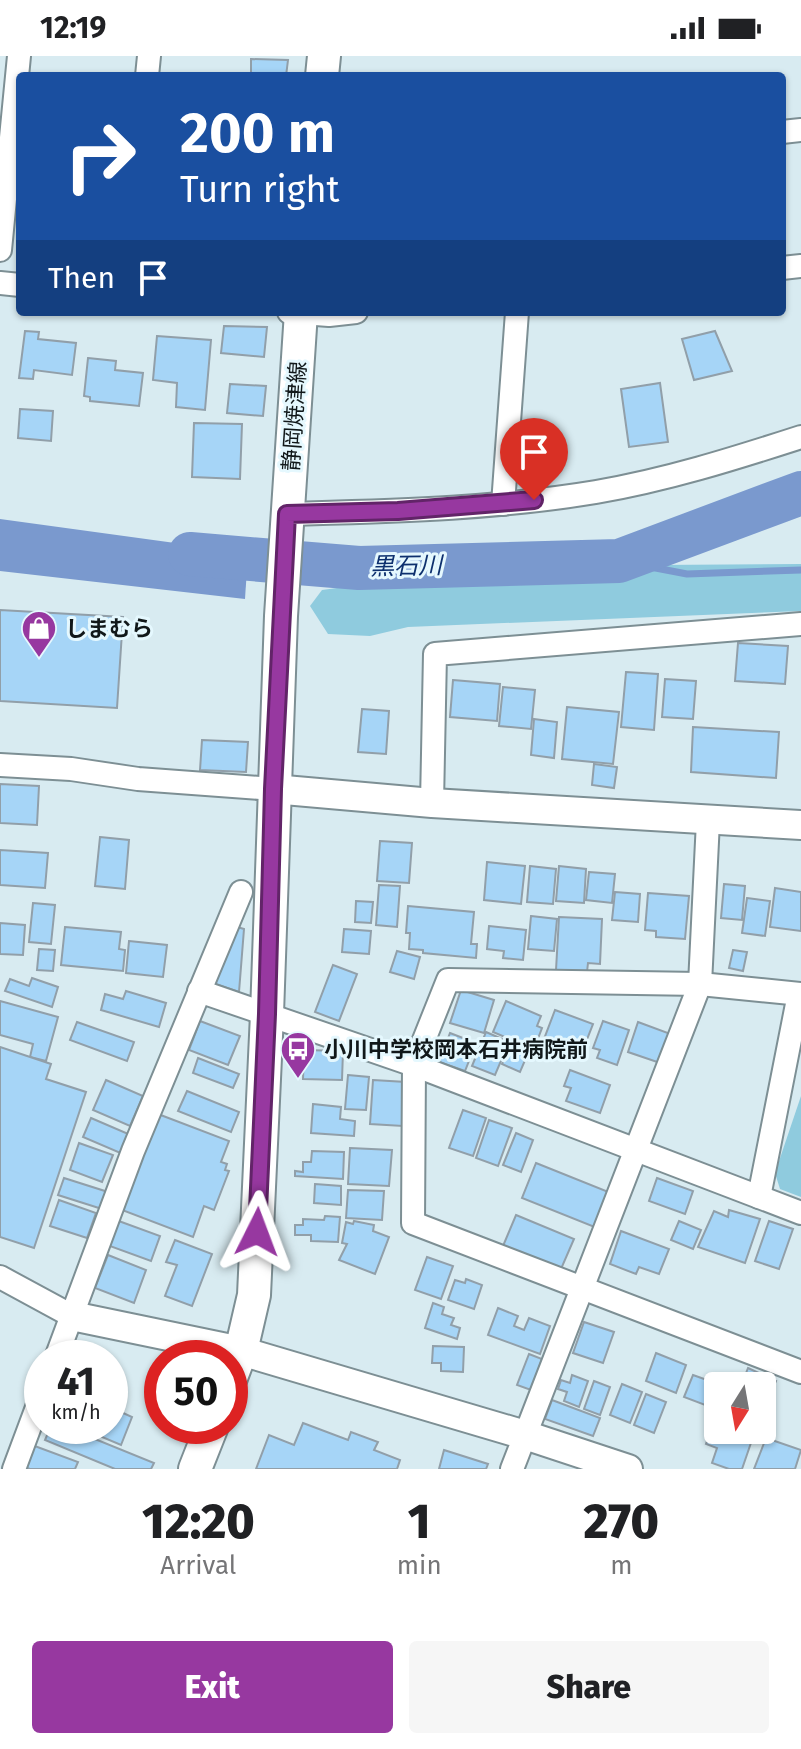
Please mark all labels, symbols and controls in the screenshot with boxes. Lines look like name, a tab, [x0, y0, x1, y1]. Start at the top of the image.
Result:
text: 12:19	[40, 10, 106, 46]
text: 200 m	[180, 100, 335, 167]
icon: right	[48, 104, 152, 208]
text: Turn right	[180, 168, 340, 212]
icon: arrive	[131, 256, 175, 300]
text: Then	[48, 260, 115, 296]
street label: 静岡焼津線	[277, 360, 312, 472]
pin	[500, 418, 568, 500]
icon: arrive	[512, 430, 556, 474]
water label: 黒石川	[370, 551, 445, 581]
shop icon: しまむら	[20, 609, 58, 659]
place label: しまむら	[65, 615, 153, 642]
bus stop icon: 小川中学校岡本石井病院前	[279, 1030, 317, 1080]
place label: 小川中学校岡本石井病院前	[324, 1036, 588, 1063]
position arrow	[215, 1190, 299, 1274]
speed limit sign: 50	[144, 1340, 248, 1444]
text: 41	[57, 1358, 95, 1406]
north arrow	[704, 1372, 776, 1444]
map controls	[704, 1372, 776, 1444]
text: km/h	[51, 1400, 101, 1424]
text: 12:20	[142, 1493, 255, 1551]
text: 1	[408, 1493, 431, 1551]
text: 270	[584, 1493, 659, 1551]
text: Arrival	[160, 1550, 236, 1581]
text: min	[397, 1550, 442, 1581]
text: m	[610, 1550, 632, 1581]
button: Exit	[32, 1641, 393, 1733]
button: Share	[409, 1641, 769, 1733]

